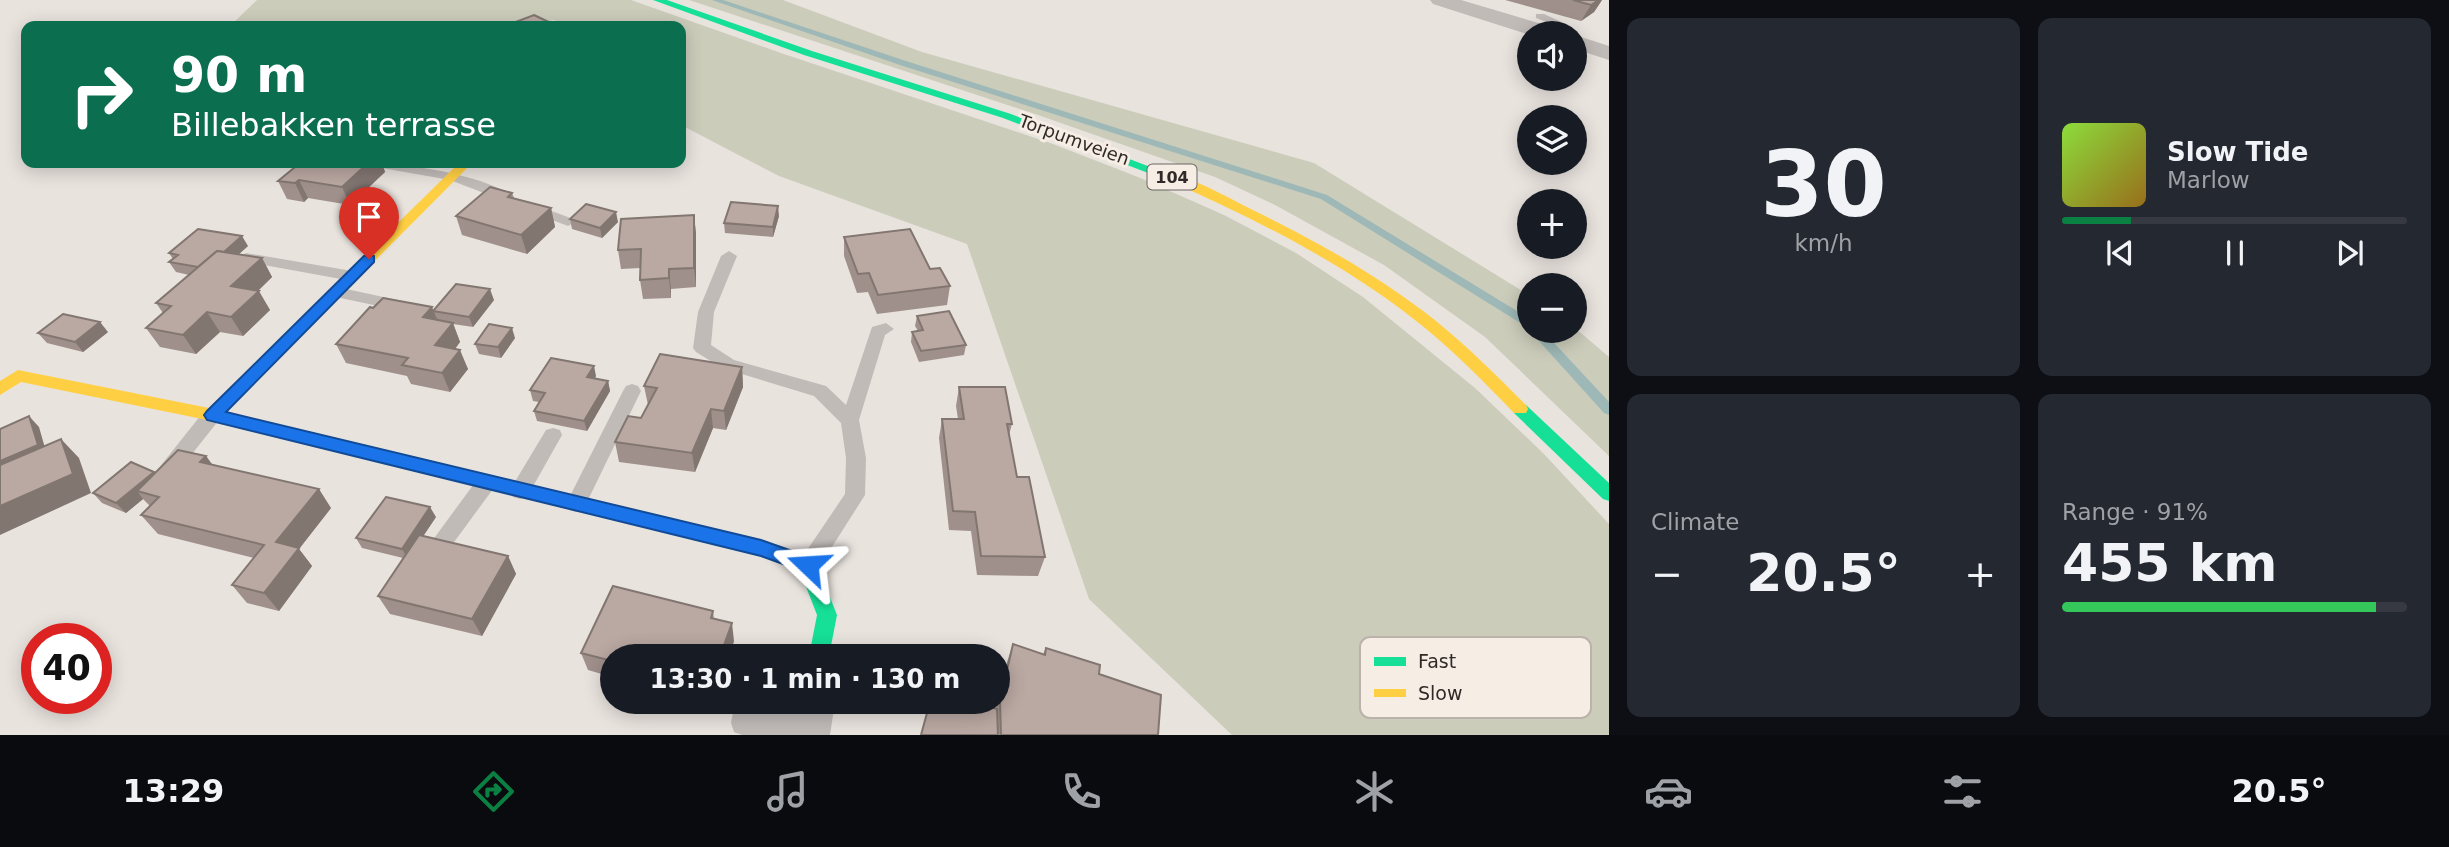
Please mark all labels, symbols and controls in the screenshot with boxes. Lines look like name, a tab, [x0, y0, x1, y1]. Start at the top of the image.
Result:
map controls	[1517, 21, 1587, 343]
button: sound	[1517, 21, 1587, 91]
text: 90 m	[171, 47, 307, 104]
icon: right	[56, 49, 147, 140]
button: layers	[1517, 105, 1587, 175]
text: Billebakken terrasse	[171, 106, 496, 144]
street label: Torpumveien	[1015, 109, 1132, 169]
text: 30	[1760, 132, 1887, 237]
text: Slow Tide	[2167, 137, 2308, 167]
road number: 104	[1148, 164, 1196, 190]
text: Marlow	[2167, 167, 2250, 193]
pin	[339, 187, 399, 259]
button: +	[1517, 189, 1587, 259]
icon: arrive	[350, 198, 388, 236]
text: km/h	[1794, 230, 1853, 256]
icon: previous	[2101, 234, 2139, 272]
icon: pause	[2216, 234, 2254, 272]
icon: next	[2331, 234, 2369, 272]
button: −	[1517, 273, 1587, 343]
text: Range · 91%	[2062, 499, 2208, 525]
text: Climate	[1651, 509, 1740, 535]
position arrow	[771, 528, 845, 602]
text: 455 km	[2062, 533, 2277, 593]
text: 20.5°	[1746, 543, 1901, 603]
text: −	[1651, 552, 1683, 596]
text: +	[1964, 552, 1996, 596]
speed limit sign: 40	[21, 623, 112, 714]
legend	[1360, 637, 1591, 718]
text: Fast	[1418, 650, 1456, 672]
text: 13:30 · 1 min · 130 m	[650, 664, 960, 694]
text: Slow	[1418, 682, 1463, 704]
icon: directions	[469, 767, 518, 816]
icon: music	[763, 767, 812, 816]
icon: phone	[1057, 767, 1106, 816]
icon: climate	[1350, 767, 1399, 816]
icon: car	[1644, 767, 1693, 816]
icon: filters	[1938, 767, 1987, 816]
text: 13:29	[122, 772, 224, 810]
text: 20.5°	[2232, 772, 2327, 810]

